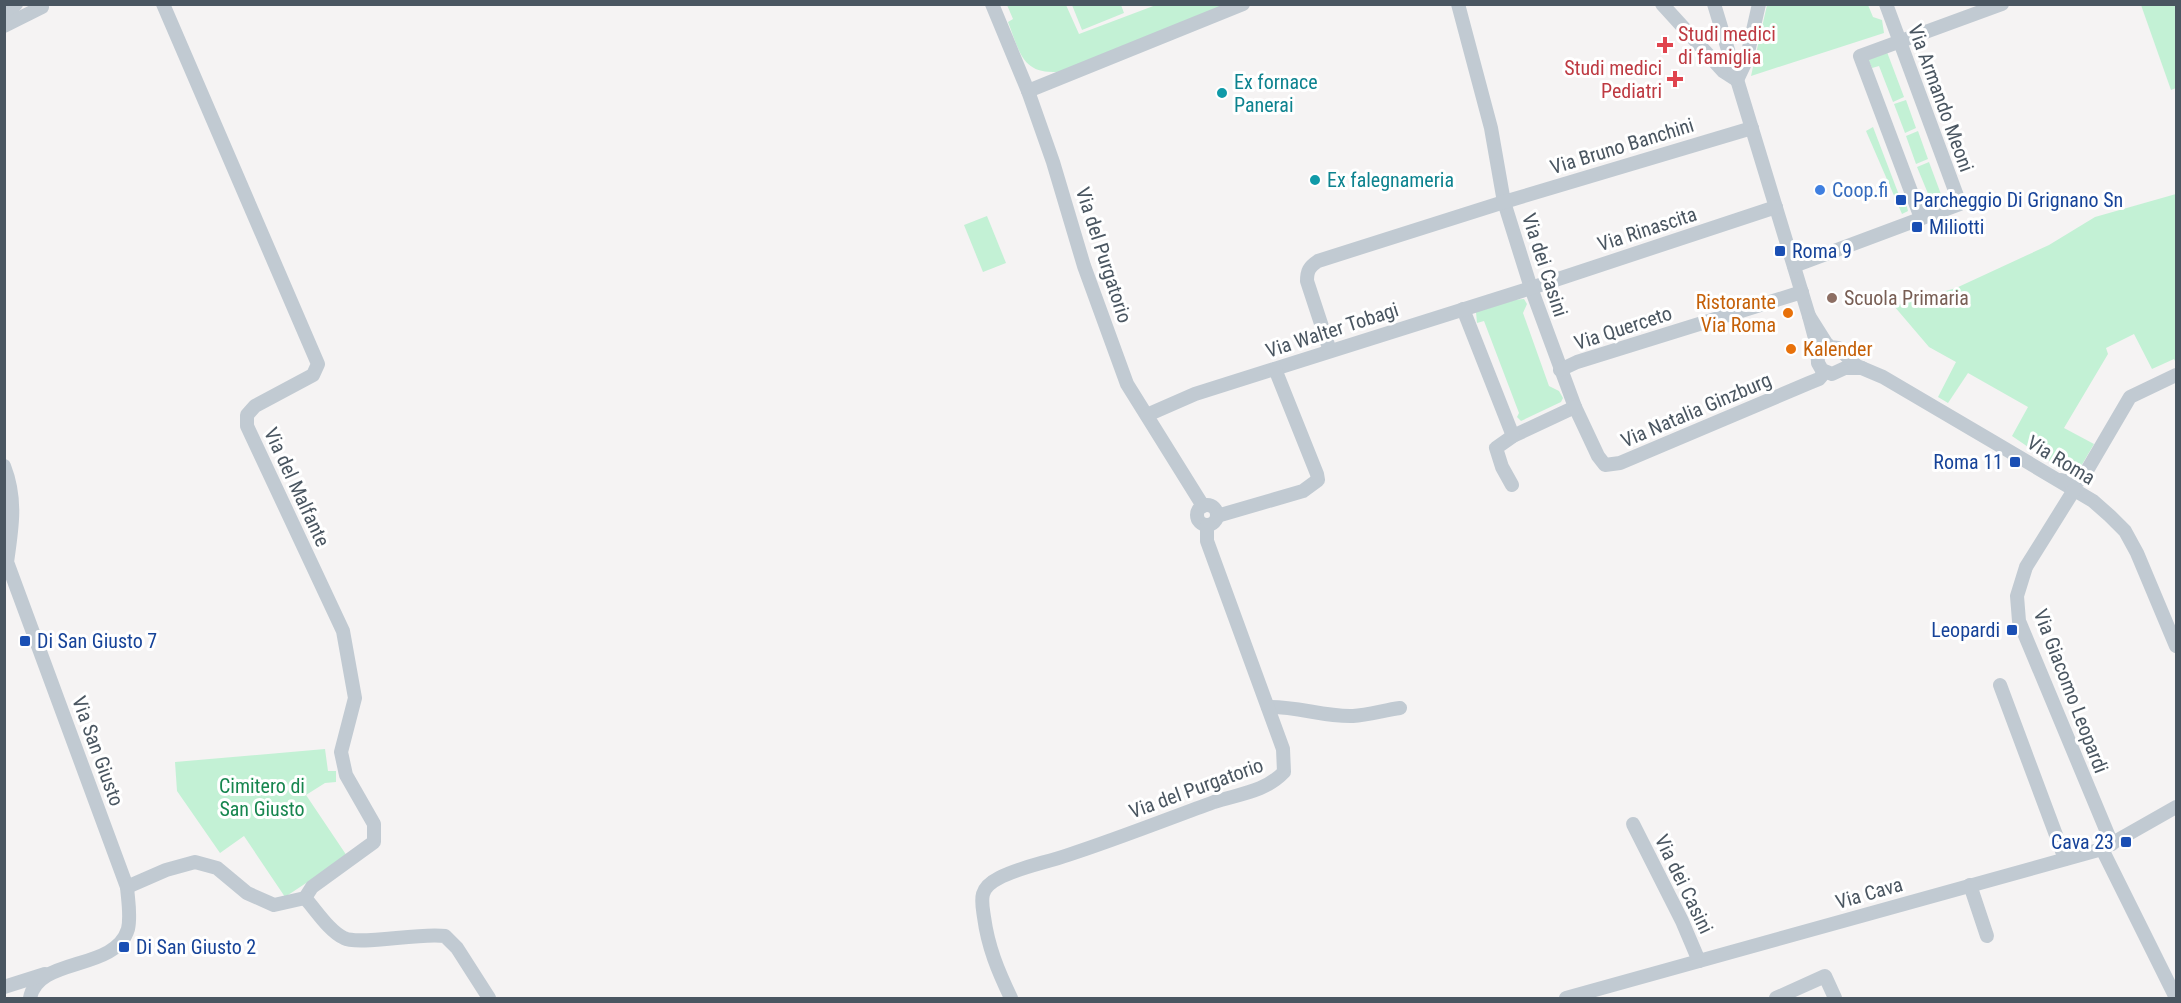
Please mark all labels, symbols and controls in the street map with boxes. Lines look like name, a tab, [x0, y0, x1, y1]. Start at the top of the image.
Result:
street label: Via Armando Meoni	[1903, 21, 1979, 175]
place label: Studi medici di famiglia	[1678, 22, 1776, 69]
marker: Studi medici di famiglia	[1656, 36, 1674, 54]
place label: Studi medici Pediatri	[1564, 56, 1662, 103]
place label: Ex fornace Panerai	[1234, 70, 1318, 117]
marker: Studi medici Pediatri	[1666, 70, 1684, 88]
marker: Ex fornace Panerai	[1215, 86, 1229, 100]
street label: Via Bruno Banchini	[1547, 113, 1697, 179]
place label: Ex falegnameria	[1327, 168, 1454, 192]
marker: Ex falegnameria	[1308, 173, 1322, 187]
place label: Coop.fi	[1832, 178, 1888, 202]
marker: Coop.fi	[1813, 183, 1827, 197]
street label: Via del Purgatorio	[1071, 184, 1137, 326]
place label: Parcheggio Di Grignano Sn	[1913, 188, 2123, 212]
marker: Parcheggio Di Grignano Sn	[1894, 193, 1908, 207]
street label: Via Rinascita	[1594, 202, 1700, 256]
street label: Via dei Casini	[1517, 210, 1573, 320]
place label: Miliotti	[1929, 215, 1984, 239]
marker: Miliotti	[1910, 220, 1924, 234]
place label: Roma 9	[1792, 239, 1852, 263]
marker: Roma 9	[1773, 244, 1787, 258]
place label: Scuola Primaria	[1844, 286, 1969, 310]
place label: Ristorante Via Roma	[1696, 290, 1776, 337]
marker: Scuola Primaria	[1825, 291, 1839, 305]
street label: Via Walter Tobagi	[1263, 297, 1401, 363]
street label: Via Querceto	[1571, 301, 1675, 355]
marker: Ristorante Via Roma	[1781, 306, 1795, 320]
place label: Kalender	[1803, 337, 1873, 361]
marker: Kalender	[1784, 342, 1798, 356]
street label: Via Natalia Ginzburg	[1617, 368, 1775, 452]
street label: Via del Malfante	[259, 424, 335, 550]
street label: Via Roma	[2023, 430, 2099, 490]
place label: Roma 11	[1933, 450, 2003, 474]
marker: Roma 11	[2008, 455, 2022, 469]
street label: Via Giacomo Leopardi	[2029, 606, 2113, 776]
place label: Leopardi	[1931, 618, 2000, 642]
marker: Leopardi	[2005, 623, 2019, 637]
place label: Di San Giusto 7	[37, 629, 157, 653]
marker: Di San Giusto 7	[18, 634, 32, 648]
street label: Via San Giusto	[67, 693, 129, 809]
street label: Via del Purgatorio	[1126, 753, 1266, 823]
park label: Cimitero di San Giusto	[219, 774, 305, 821]
street label: Via dei Casini	[1650, 830, 1718, 938]
place label: Cava 23	[2051, 830, 2114, 854]
marker: Cava 23	[2119, 835, 2133, 849]
street label: Via Cava	[1833, 872, 1905, 914]
place label: Di San Giusto 2	[136, 935, 256, 959]
marker: Di San Giusto 2	[117, 940, 131, 954]

